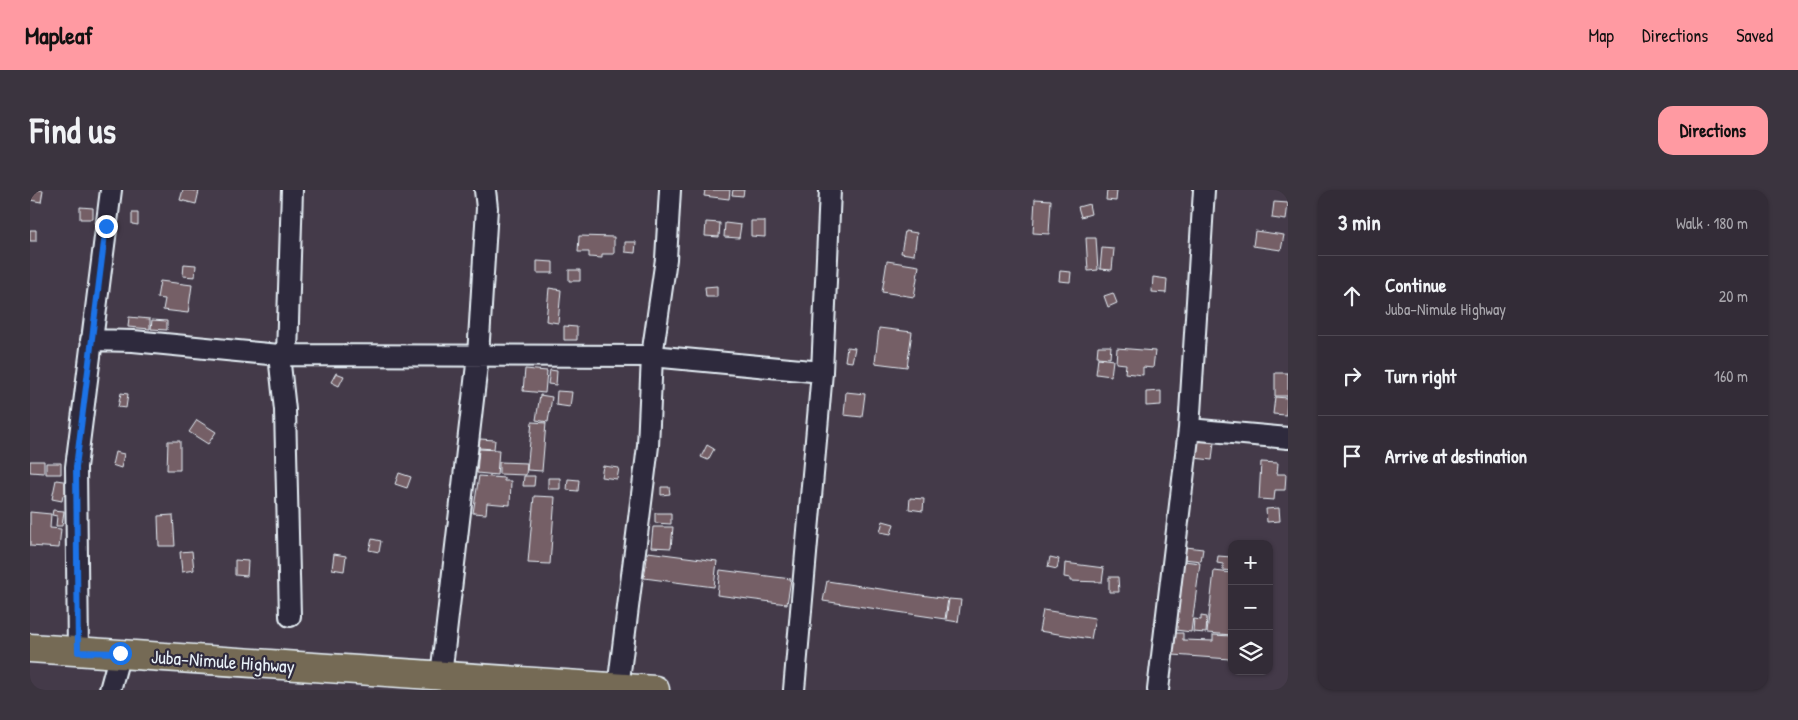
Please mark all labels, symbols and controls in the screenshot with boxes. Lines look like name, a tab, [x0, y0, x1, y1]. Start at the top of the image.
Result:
text: Mapleaf	[25, 19, 93, 51]
text: Map	[1589, 23, 1614, 48]
text: Directions	[1642, 23, 1708, 48]
text: Saved	[1736, 23, 1773, 48]
button: Directions	[1658, 106, 1768, 155]
text: Find us	[30, 107, 116, 154]
text: 3 min	[1338, 208, 1381, 237]
text: Walk · 180 m	[1676, 212, 1748, 234]
route end	[95, 215, 118, 238]
text: Continue	[1385, 272, 1446, 298]
icon: ahead	[1338, 282, 1366, 310]
text: 20 m	[1719, 285, 1748, 307]
text: Juba–Nimule Highway	[1385, 298, 1506, 320]
icon: right	[1338, 362, 1366, 390]
text: Turn right	[1385, 363, 1456, 389]
text: 160 m	[1714, 365, 1748, 387]
icon: arrive	[1338, 442, 1366, 470]
text: Arrive at destination	[1385, 443, 1527, 469]
map controls	[1228, 540, 1273, 675]
button: +	[1228, 540, 1273, 585]
button: −	[1228, 585, 1273, 630]
button: layers	[1228, 630, 1273, 675]
route start	[109, 642, 132, 665]
street label: Juba–Nimule Highway	[150, 643, 296, 679]

